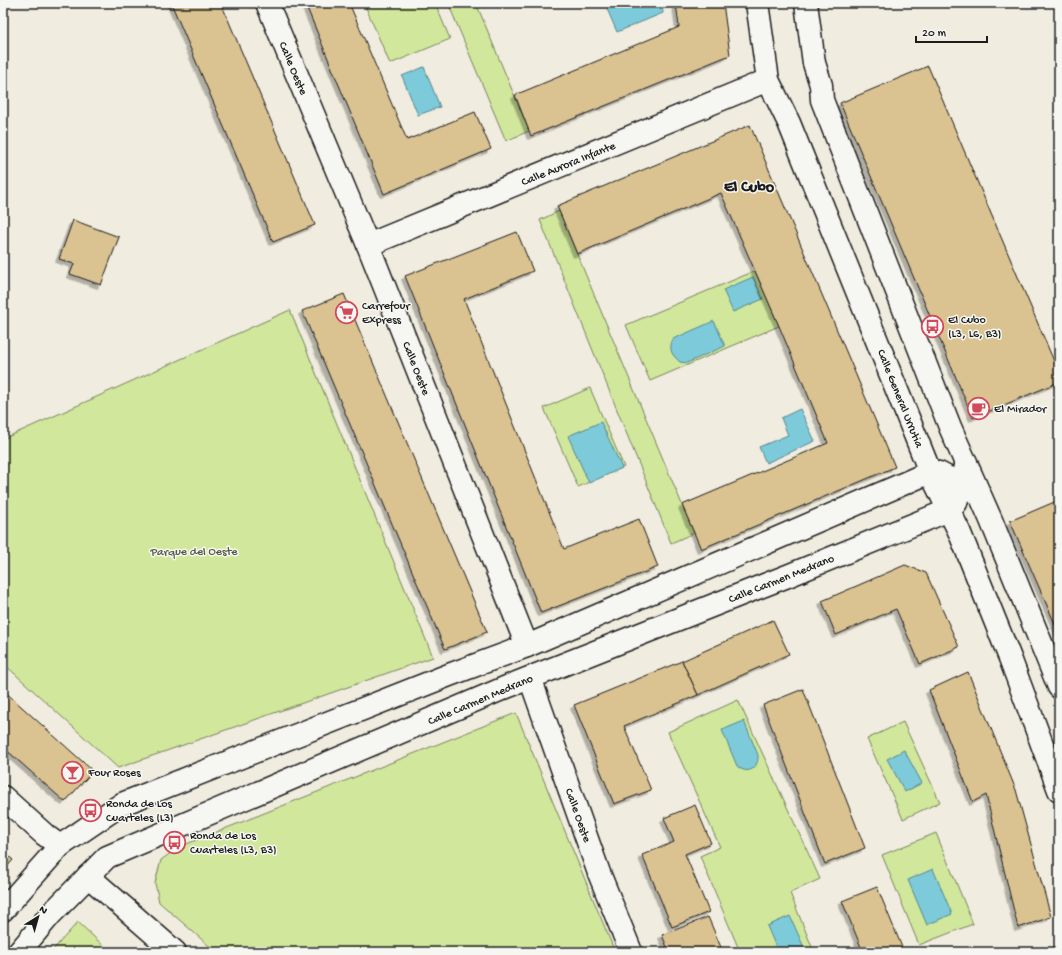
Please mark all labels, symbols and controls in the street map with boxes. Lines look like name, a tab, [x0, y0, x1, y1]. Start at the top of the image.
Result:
scale bar	[916, 18, 987, 44]
text: 20 m	[922, 27, 947, 41]
street label: Calle Oeste	[275, 40, 310, 98]
street label: Calle Aurora Infante	[520, 139, 619, 190]
district label: El Cubo	[724, 179, 775, 198]
supermarket icon: Carrefour Express	[333, 299, 359, 325]
place label: Carrefour Express	[362, 300, 411, 328]
bus stop icon: El Cubo (L3, L6, B3)	[919, 313, 945, 339]
place label: El Cubo (L3, L6, B3)	[948, 314, 1001, 342]
street label: Calle Oeste	[398, 340, 433, 398]
street label: Calle General Urrutia	[873, 348, 925, 450]
cafe icon: El Mirador	[966, 395, 992, 421]
place label: El Mirador	[994, 403, 1048, 417]
park label: Parque del Oeste	[149, 546, 238, 560]
street label: Calle Carmen Medrano	[727, 552, 837, 607]
street label: Calle Carmen Medrano	[426, 672, 535, 729]
bar icon: Four Roses	[59, 759, 85, 785]
place label: Four Roses	[87, 767, 141, 781]
street label: Calle Oeste	[561, 787, 594, 845]
bus stop icon: Ronda de Los Cuarteles (L3)	[78, 797, 104, 823]
place label: Ronda de Los Cuarteles (L3)	[106, 798, 174, 826]
bus stop icon: Ronda de Los Cuarteles (L3, B3)	[162, 829, 188, 855]
place label: Ronda de Los Cuarteles (L3, B3)	[190, 830, 277, 858]
north arrow	[18, 897, 58, 937]
text: N	[36, 904, 49, 918]

